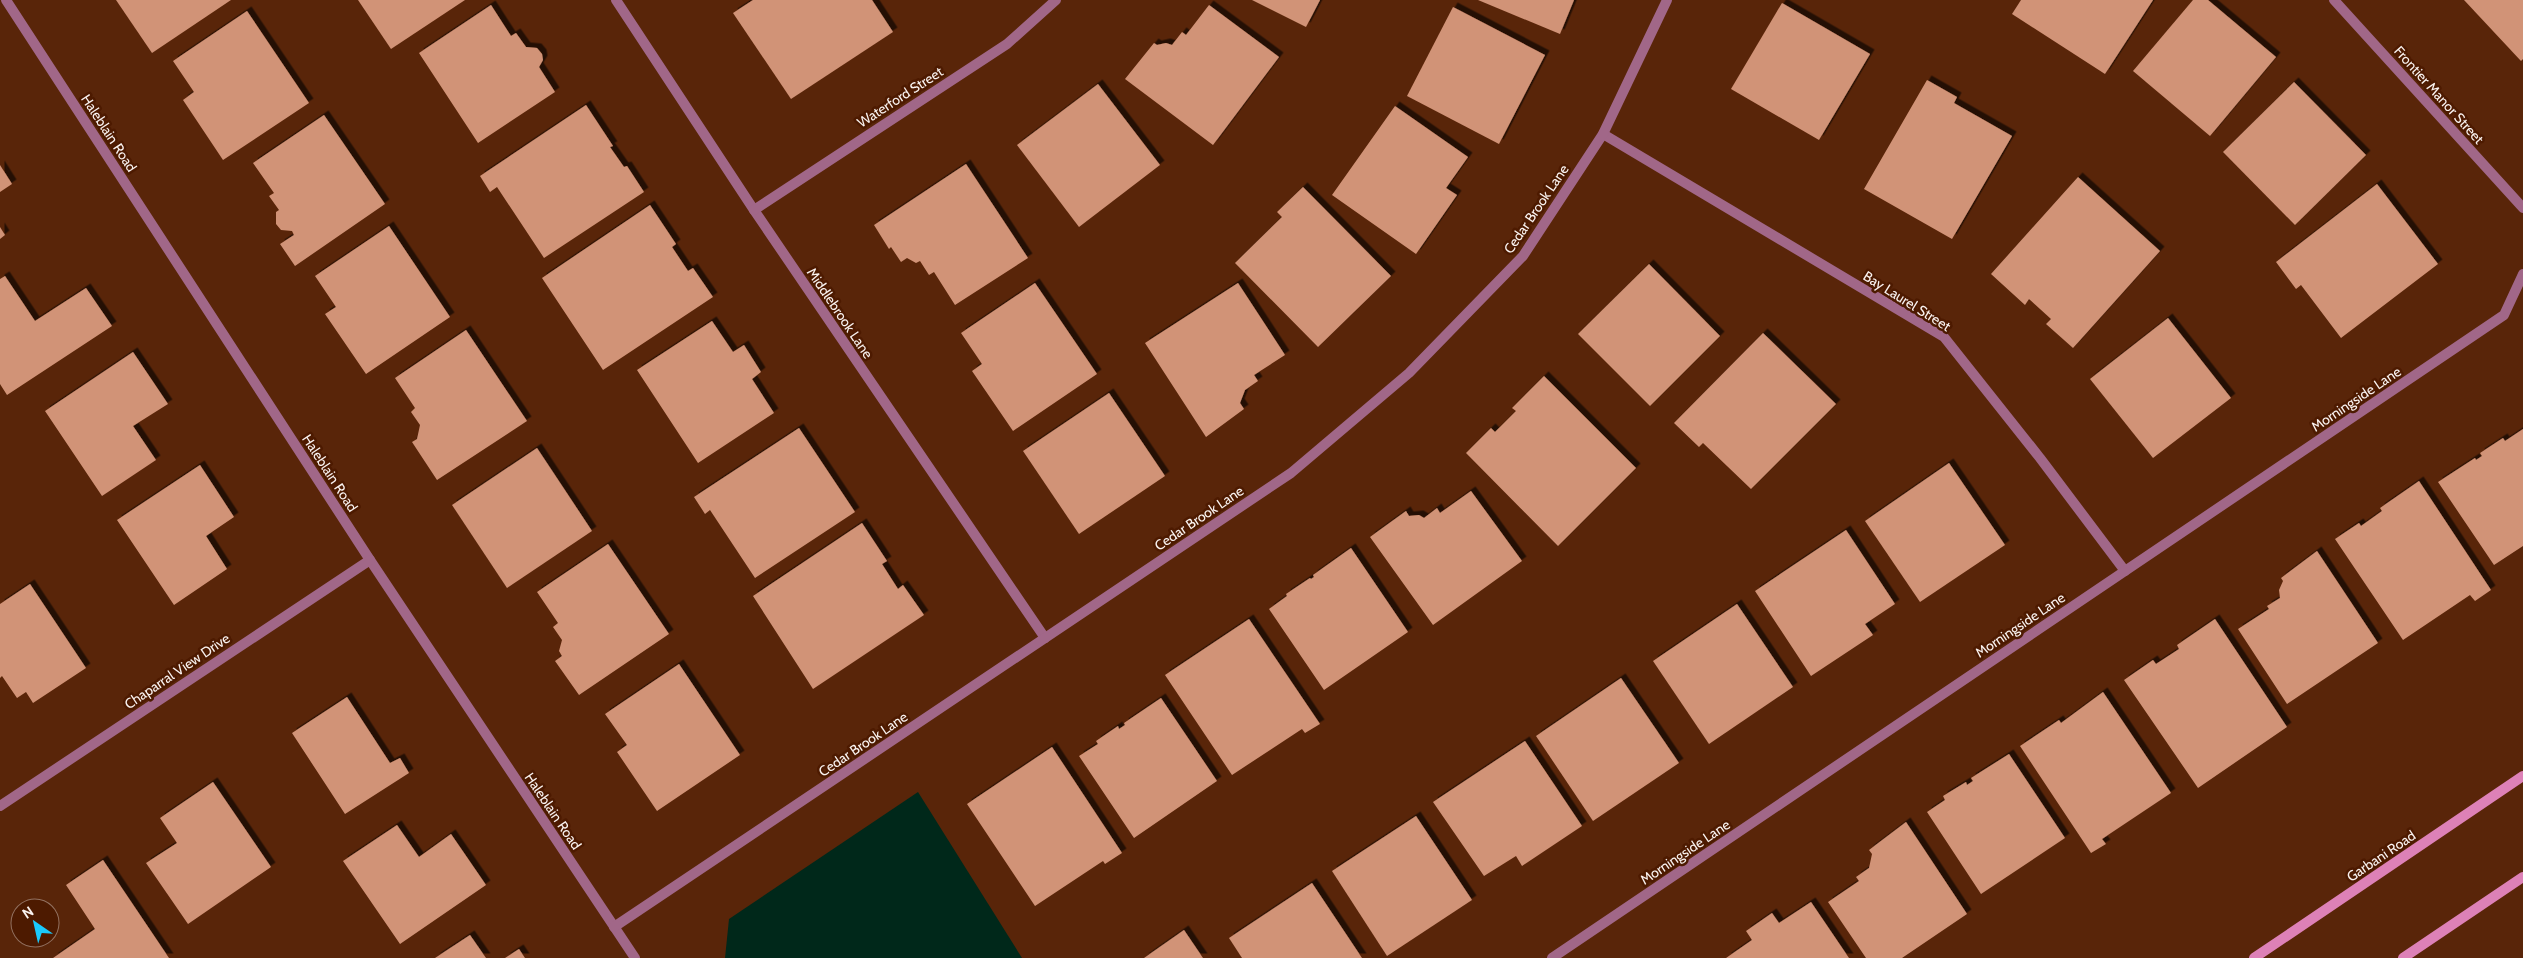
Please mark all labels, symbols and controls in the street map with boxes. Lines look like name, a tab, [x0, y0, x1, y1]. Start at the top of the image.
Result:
street label: Frontier Manor Street	[2390, 42, 2488, 148]
street label: Waterford Street	[854, 62, 947, 131]
street label: Haleblain Road	[77, 91, 141, 175]
street label: Cedar Brook Lane	[1500, 161, 1572, 257]
street label: Middlebrook Lane	[803, 264, 877, 362]
street label: Bay Laurel Street	[1860, 267, 1954, 335]
street label: Morningside Lane	[2308, 362, 2404, 436]
street label: Haleblain Road	[298, 431, 362, 515]
street label: Cedar Brook Lane	[1151, 482, 1247, 554]
street label: Morningside Lane	[1972, 588, 2068, 662]
street label: Chaparral View Drive	[121, 629, 233, 713]
street label: Cedar Brook Lane	[815, 708, 911, 780]
street label: Haleblain Road	[521, 769, 585, 853]
street label: Morningside Lane	[1637, 815, 1733, 889]
street label: Garbani Road	[2343, 826, 2419, 886]
north arrow	[10, 898, 60, 948]
text: N	[19, 902, 37, 922]

